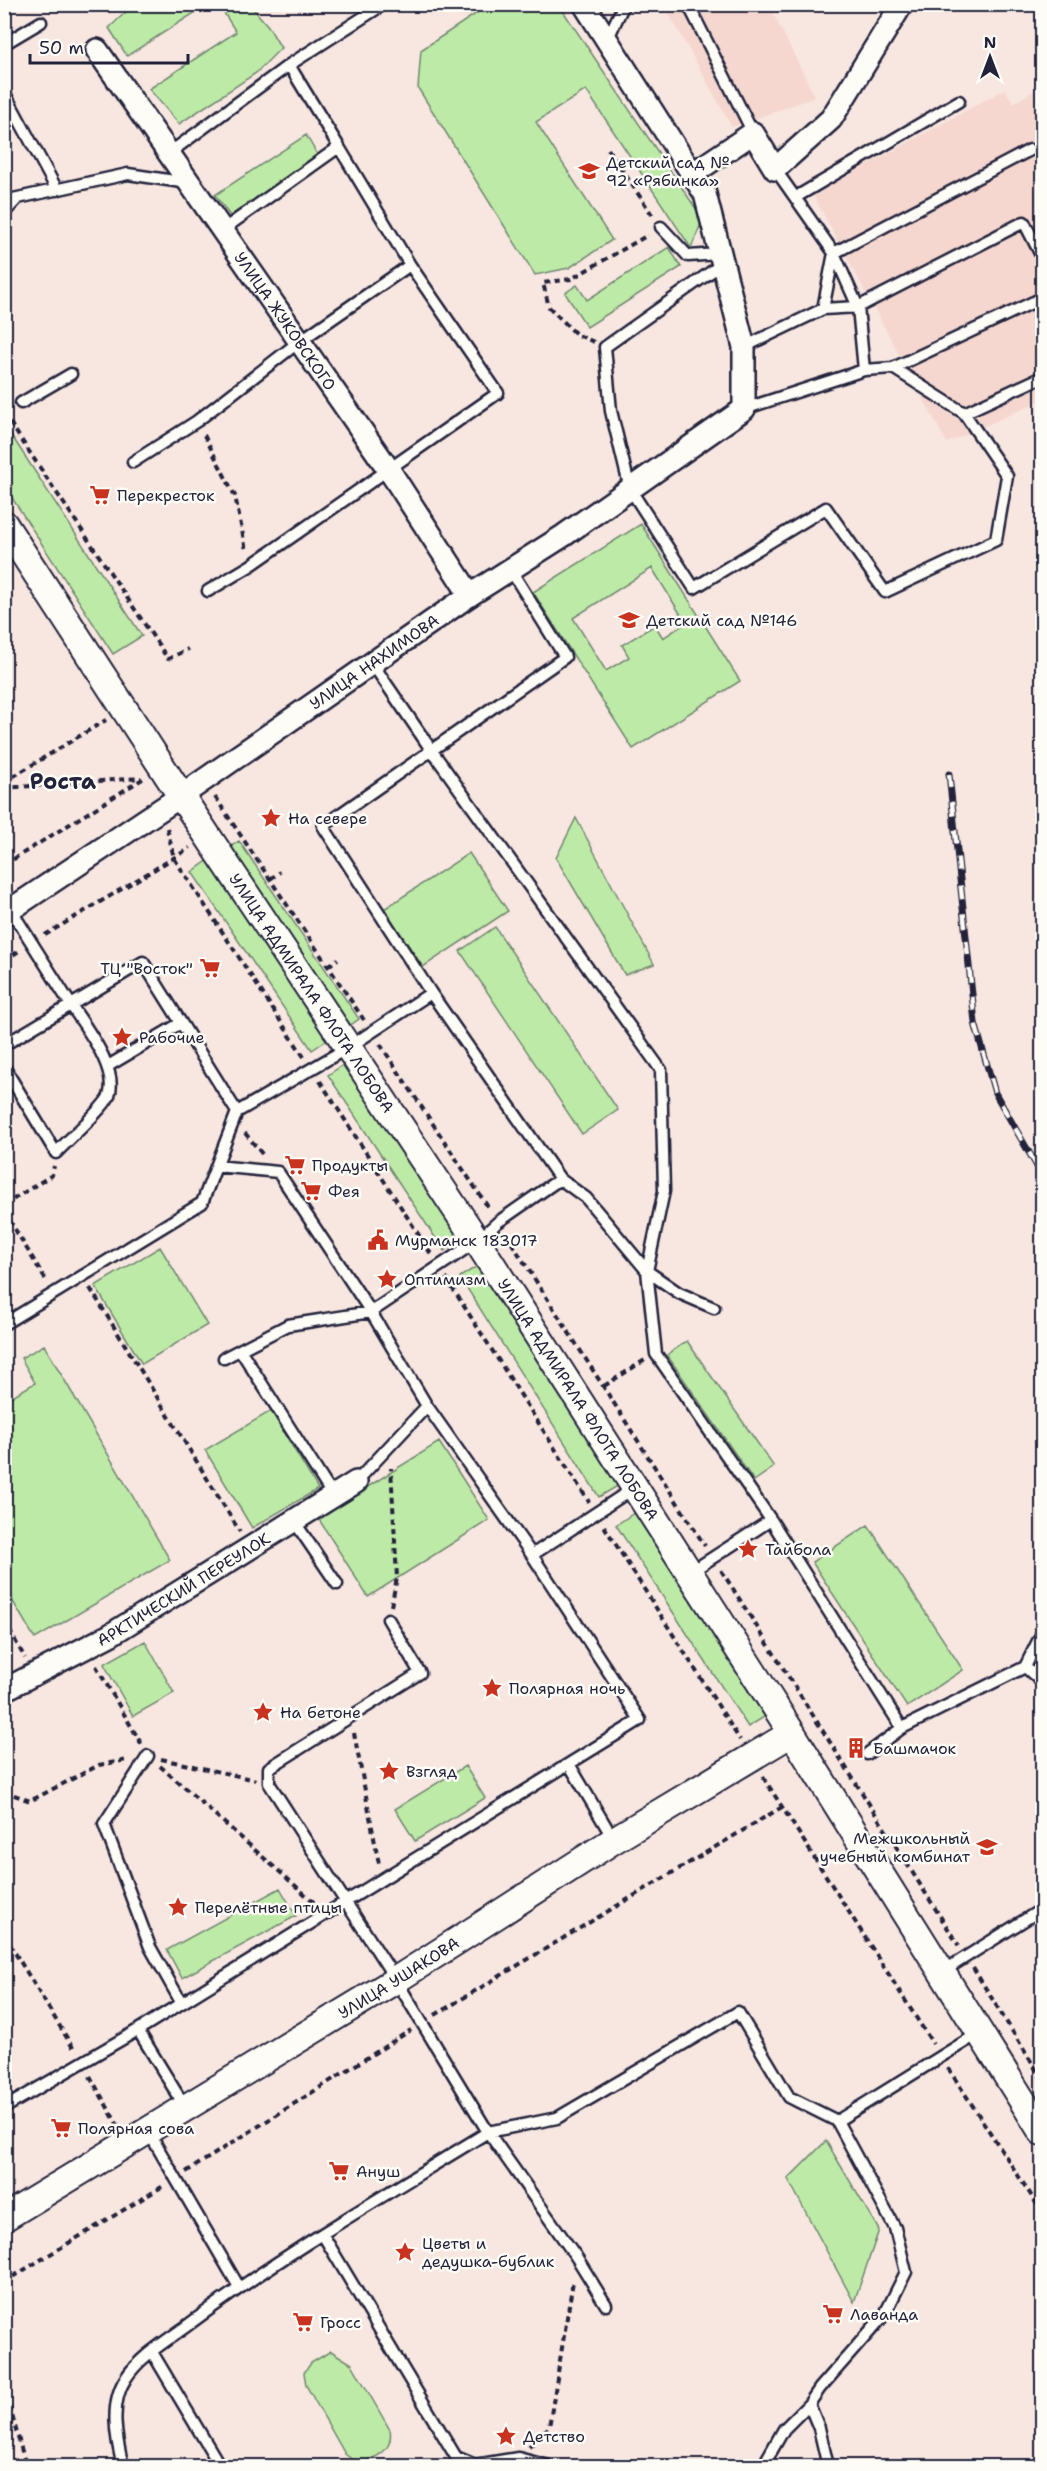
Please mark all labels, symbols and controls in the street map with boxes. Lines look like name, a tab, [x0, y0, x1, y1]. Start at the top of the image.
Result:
scale bar	[30, 27, 188, 65]
north arrow	[960, 27, 1020, 87]
text: N	[984, 32, 996, 53]
text: 50 m	[39, 36, 84, 60]
place label: Детский сад № 92 «Рябинка»	[606, 152, 729, 191]
school or university icon: Детский сад № 92 «Рябинка»	[577, 159, 601, 183]
street label: УЛИЦА ЖУКОВСКОГО	[229, 248, 340, 395]
supermarket icon: Перекресток	[88, 483, 112, 507]
place label: Перекресток	[117, 485, 215, 506]
school or university icon: Детский сад №146	[617, 608, 641, 632]
street label: УЛИЦА НАХИМОВА	[306, 610, 443, 714]
place label: Детский сад №146	[646, 610, 797, 631]
district label: Роста	[30, 767, 96, 796]
place icon: На севере	[259, 806, 283, 830]
place label: На севере	[288, 808, 367, 829]
street label: УЛИЦА АДМИРАЛА ФЛОТА ЛОБОВА	[224, 869, 399, 1117]
supermarket icon: ТЦ "Восток"	[198, 956, 222, 980]
place label: ТЦ "Восток"	[100, 958, 193, 979]
place icon: Рабочие	[110, 1025, 134, 1049]
place label: Рабочие	[139, 1027, 204, 1048]
supermarket icon: Продукты	[283, 1153, 307, 1177]
place label: Продукты	[312, 1155, 388, 1176]
supermarket icon: Фея	[299, 1179, 323, 1203]
place label: Фея	[328, 1181, 360, 1202]
public building icon: Мурманск 183017	[366, 1228, 390, 1252]
place label: Мурманск 183017	[395, 1230, 538, 1251]
place icon: Оптимизм	[375, 1267, 399, 1291]
place label: Оптимизм	[404, 1269, 486, 1290]
street label: УЛИЦА АДМИРАЛА ФЛОТА ЛОБОВА	[493, 1275, 663, 1525]
street label: АРКТИЧЕСКИЙ ПЕРЕУЛОК	[93, 1528, 275, 1651]
place icon: Тайбола	[736, 1537, 760, 1561]
place label: Тайбола	[765, 1539, 831, 1560]
place icon: Полярная ночь	[480, 1676, 504, 1700]
place label: Полярная ночь	[509, 1678, 625, 1699]
place icon: На бетоне	[251, 1700, 275, 1724]
place label: На бетоне	[280, 1702, 361, 1723]
building icon: Башмачок	[844, 1736, 868, 1760]
place label: Башмачок	[873, 1738, 957, 1759]
place icon: Взгляд	[377, 1759, 401, 1783]
place label: Взгляд	[406, 1761, 457, 1782]
place label: Межшкольный учебный комбинат	[820, 1828, 971, 1867]
school or university icon: Межшкольный учебный комбинат	[975, 1835, 999, 1859]
place icon: Перелётные птицы	[166, 1895, 190, 1919]
place label: Перелётные птицы	[195, 1897, 342, 1918]
street label: УЛИЦА УШАКОВА	[334, 1932, 463, 2024]
supermarket icon: Полярная сова	[49, 2116, 73, 2140]
place label: Полярная сова	[78, 2118, 194, 2139]
supermarket icon: Ануш	[327, 2159, 351, 2183]
place label: Ануш	[356, 2161, 400, 2182]
place label: Цветы и дедушка-бублик	[422, 2233, 555, 2272]
place icon: Цветы и дедушка-бублик	[393, 2240, 417, 2264]
supermarket icon: Лаванда	[821, 2302, 845, 2326]
place label: Лаванда	[850, 2304, 918, 2325]
supermarket icon: Гросс	[291, 2310, 315, 2334]
place label: Гросс	[320, 2312, 361, 2333]
place icon: Детство	[494, 2424, 518, 2448]
place label: Детство	[523, 2426, 585, 2447]

